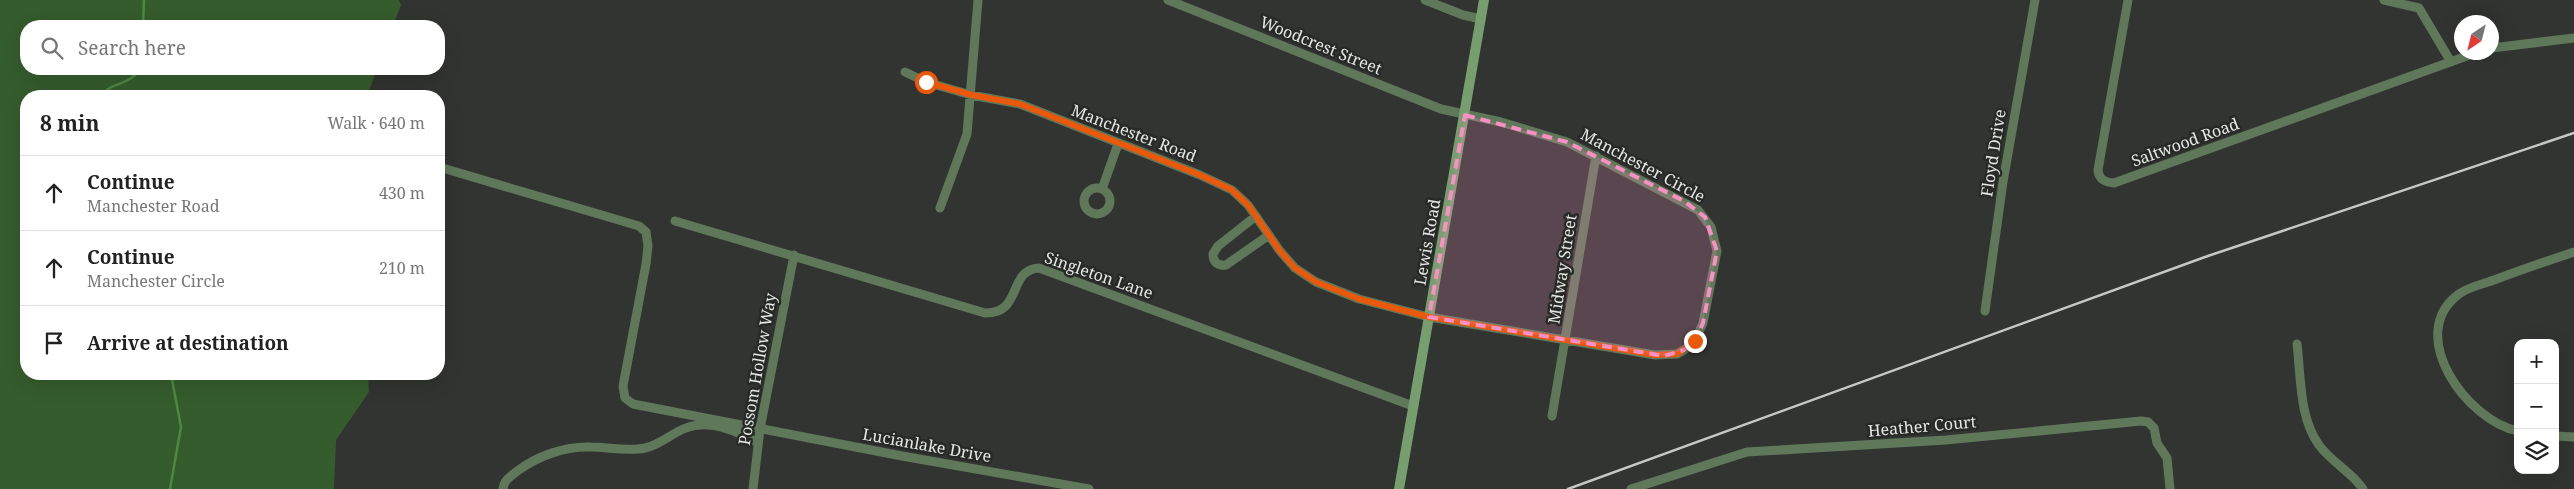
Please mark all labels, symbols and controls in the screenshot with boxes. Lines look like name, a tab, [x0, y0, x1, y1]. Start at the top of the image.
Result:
street label: Woodcrest Street	[1257, 11, 1386, 80]
north arrow	[2454, 15, 2499, 60]
search box	[20, 20, 445, 75]
icon: search	[38, 34, 66, 62]
text: Search here	[78, 35, 186, 61]
route start	[915, 71, 938, 94]
street label: Manchester Road	[1068, 99, 1200, 167]
street label: Floyd Drive	[1975, 108, 2011, 198]
text: 8 min	[40, 109, 99, 137]
text: Walk · 640 m	[328, 112, 425, 134]
street label: Saltwood Road	[2128, 112, 2242, 172]
street label: Manchester Circle	[1577, 123, 1709, 207]
text: Continue	[87, 169, 175, 195]
icon: ahead	[40, 179, 68, 207]
text: 430 m	[379, 182, 425, 204]
text: Manchester Road	[87, 195, 220, 217]
street label: Lewis Road	[1409, 197, 1445, 287]
street label: Midway Street	[1543, 212, 1582, 325]
text: Continue	[87, 244, 175, 270]
street label: Singleton Lane	[1042, 246, 1156, 304]
icon: ahead	[40, 254, 68, 282]
text: 210 m	[379, 257, 425, 279]
text: Manchester Circle	[87, 270, 225, 292]
street label: Possom Hollow Way	[733, 290, 781, 447]
icon: arrive	[40, 329, 68, 357]
text: Arrive at destination	[87, 330, 289, 356]
route end	[1684, 330, 1707, 353]
map controls	[2514, 339, 2559, 474]
button: +	[2514, 339, 2559, 384]
button: −	[2514, 384, 2559, 429]
street label: Heather Court	[1867, 410, 1977, 442]
street label: Lucianlake Drive	[861, 423, 993, 467]
button: layers	[2514, 429, 2559, 474]

